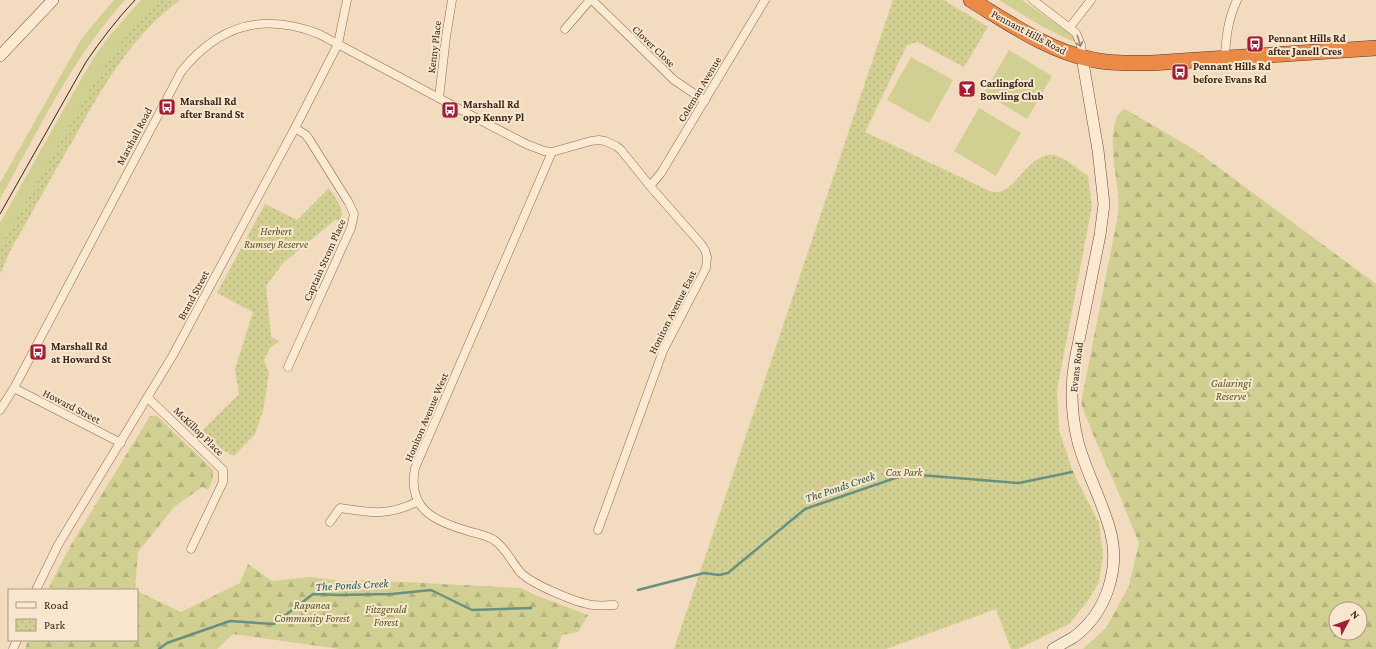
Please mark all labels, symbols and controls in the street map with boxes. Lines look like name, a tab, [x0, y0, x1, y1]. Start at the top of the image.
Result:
street label: Pennant Hills Road	[989, 7, 1069, 57]
street label: Kenny Place	[425, 20, 444, 74]
street label: Clover Close	[630, 23, 678, 69]
place label: Pennant Hills Rd after Janell Cres	[1268, 32, 1346, 57]
one-way arrow	[1076, 34, 1083, 47]
bus stop icon: Pennant Hills Rd after Janell Cres	[1245, 34, 1265, 54]
street label: Coleman Avenue	[675, 54, 723, 124]
place label: Pennant Hills Rd before Evans Rd	[1192, 60, 1271, 85]
bus stop icon: Pennant Hills Rd before Evans Rd	[1170, 62, 1190, 82]
place label: Carlingford Bowling Club	[980, 77, 1043, 102]
bar icon: Carlingford Bowling Club	[957, 79, 977, 99]
place label: Marshall Rd after Brand St	[180, 95, 244, 120]
bus stop icon: Marshall Rd after Brand St	[157, 97, 177, 117]
place label: Marshall Rd opp Kenny Pl	[463, 98, 525, 123]
bus stop icon: Marshall Rd opp Kenny Pl	[440, 100, 460, 120]
street label: Marshall Road	[114, 105, 154, 167]
street label: Captain Strom Place	[301, 217, 348, 303]
park label: Herbert Rumsey Reserve	[244, 225, 309, 251]
street label: Brand Street	[175, 268, 211, 322]
street label: Honiton Avenue East	[646, 268, 698, 356]
place label: Marshall Rd at Howard St	[51, 340, 111, 365]
street label: Evans Road	[1067, 341, 1085, 393]
bus stop icon: Marshall Rd at Howard St	[28, 342, 48, 362]
street label: Honiton Avenue West	[402, 370, 450, 463]
park label: Galaringi Reserve	[1211, 377, 1251, 402]
street label: Howard Street	[41, 386, 103, 426]
street label: McKillop Place	[171, 404, 227, 459]
park label: Cox Park	[886, 466, 924, 478]
water label: The Ponds Creek	[803, 468, 878, 506]
water label: The Ponds Creek	[315, 576, 390, 594]
legend	[8, 589, 138, 641]
text: Road	[44, 598, 69, 612]
park label: Rapanea Community Forest	[274, 599, 350, 625]
north arrow	[1328, 601, 1368, 641]
park label: Fitzgerald Forest	[365, 603, 408, 628]
text: N	[1349, 608, 1363, 622]
text: Park	[44, 618, 66, 632]

